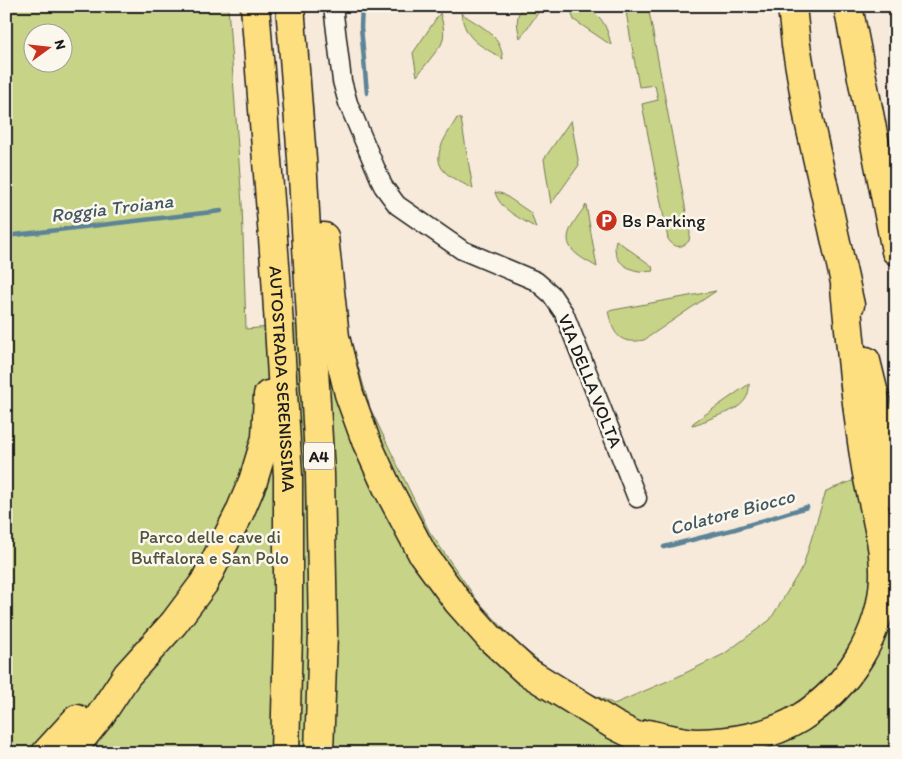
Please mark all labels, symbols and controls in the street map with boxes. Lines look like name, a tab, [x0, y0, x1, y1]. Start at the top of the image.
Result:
north arrow	[22, 22, 72, 72]
text: N	[51, 38, 70, 52]
water label: Roggia Troiana	[50, 189, 174, 227]
parking icon: Bs Parking	[594, 209, 618, 233]
place label: Bs Parking	[622, 210, 706, 232]
street label: AUTOSTRADA SERENISSIMA	[264, 265, 299, 493]
street label: VIA DELLA VOLTA	[553, 311, 627, 452]
road number: A4	[304, 442, 334, 470]
water label: Colatore Biocco	[667, 484, 798, 540]
park label: Parco delle cave di Buffalora e San Polo	[131, 526, 289, 569]

